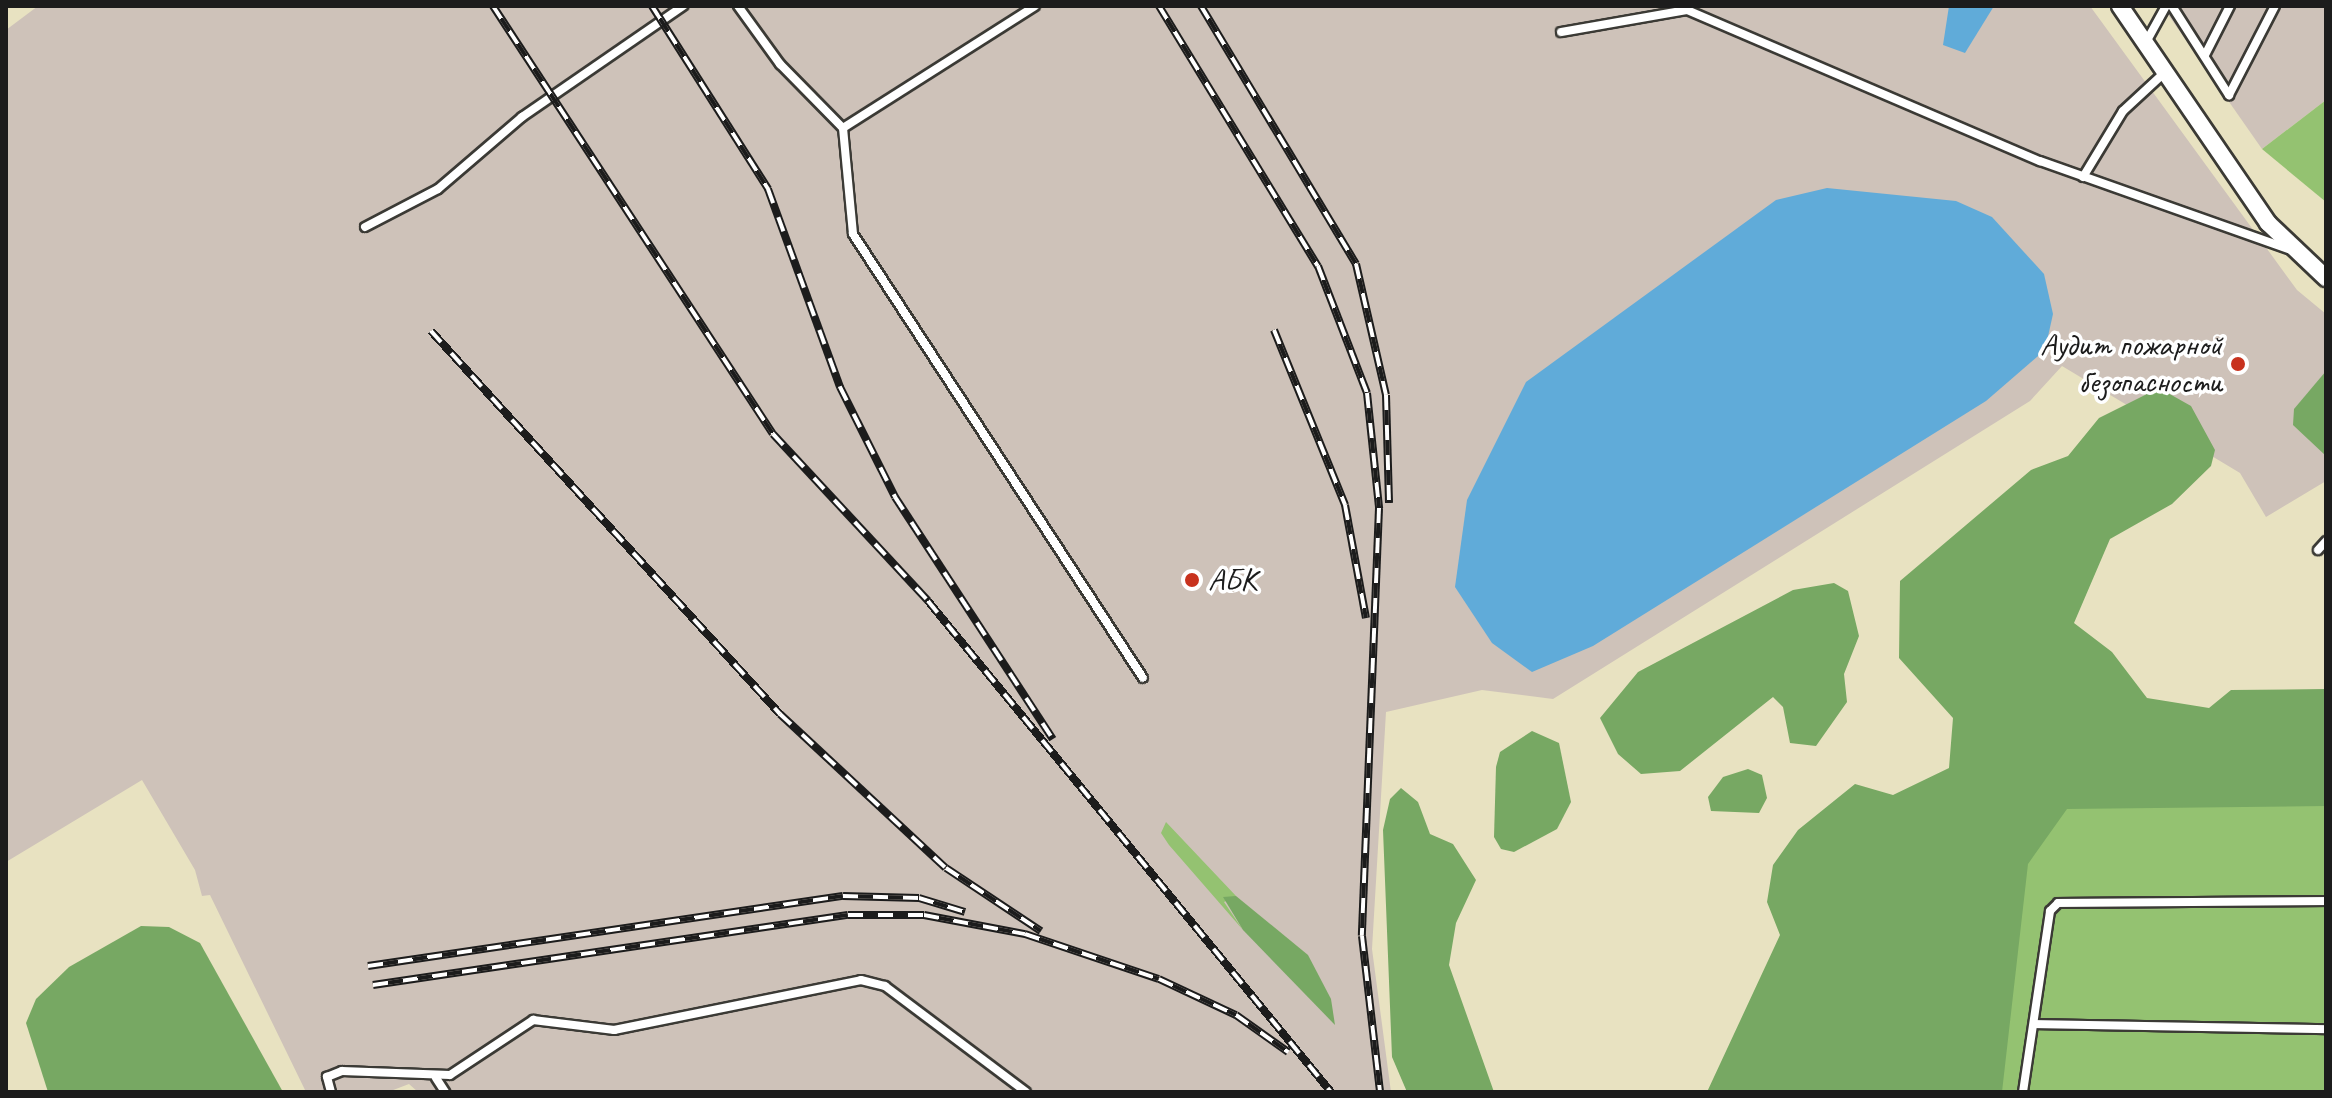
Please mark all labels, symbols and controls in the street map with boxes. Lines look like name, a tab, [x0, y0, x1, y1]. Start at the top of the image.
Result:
place label: Аудит пожарной безопасности	[2041, 327, 2222, 402]
marker: Аудит пожарной безопасности	[2229, 355, 2247, 373]
place label: АБК	[1208, 561, 1256, 599]
marker: АБК	[1183, 571, 1201, 589]

